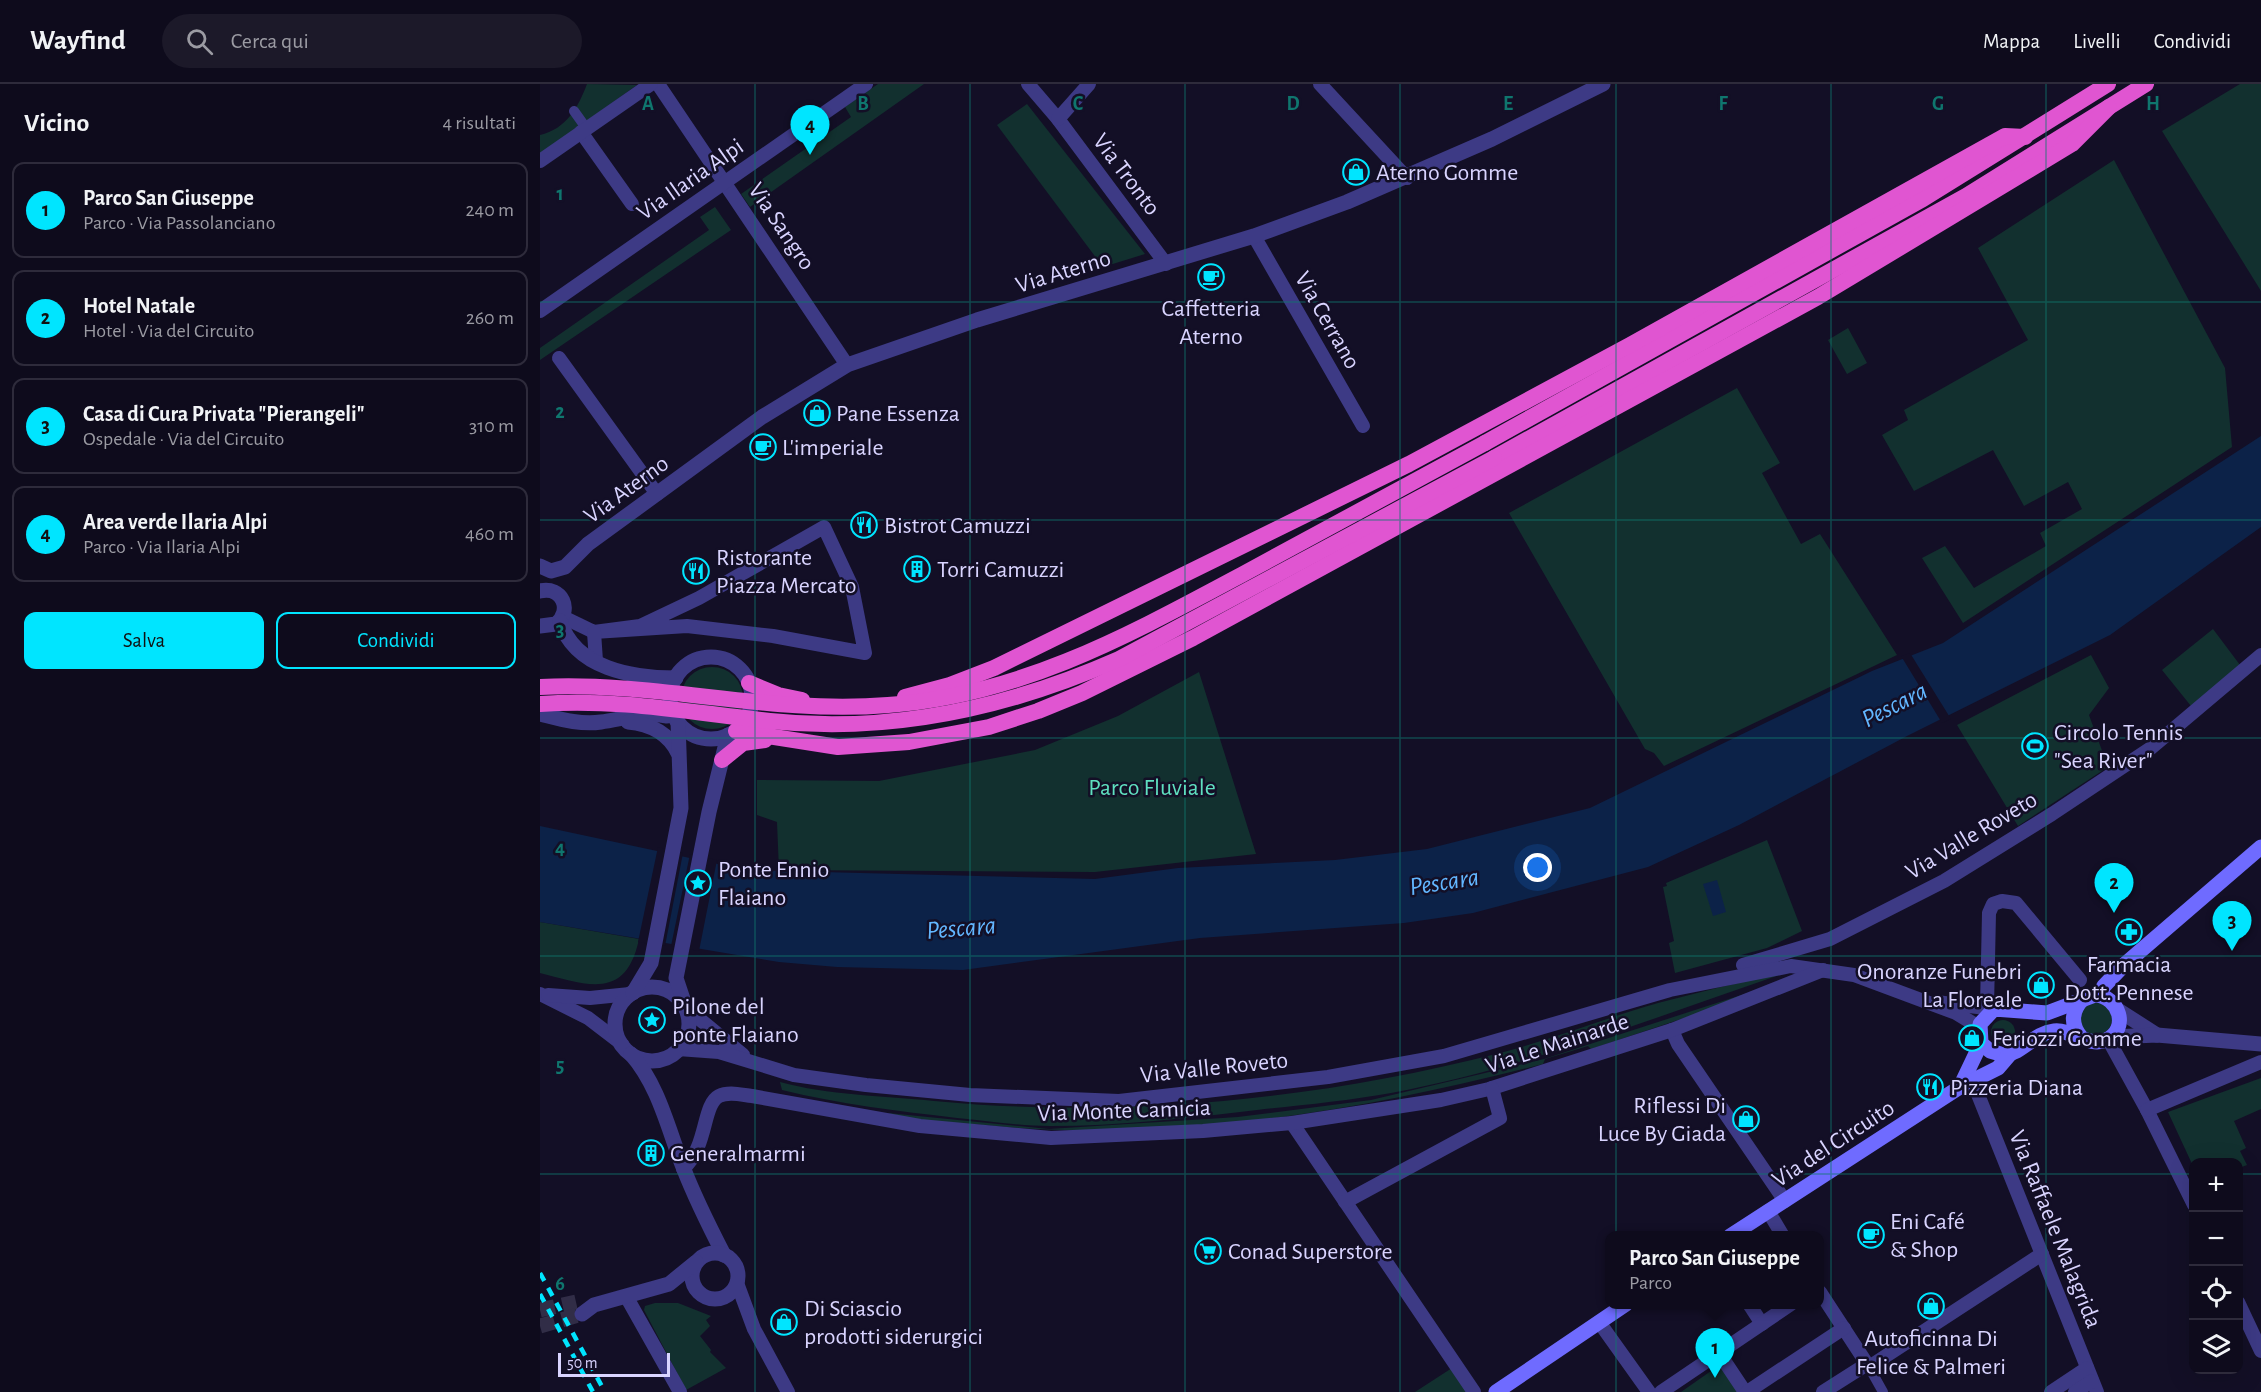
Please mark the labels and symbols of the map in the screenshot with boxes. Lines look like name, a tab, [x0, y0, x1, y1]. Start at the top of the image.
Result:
text: A	[642, 94, 654, 114]
text: B	[857, 94, 869, 114]
text: C	[1073, 94, 1084, 114]
text: D	[1286, 94, 1300, 114]
text: E	[1503, 94, 1513, 114]
text: F	[1718, 94, 1728, 114]
text: G	[1932, 94, 1944, 114]
text: H	[2146, 94, 2160, 114]
pin: 4	[790, 106, 830, 155]
street label: Via Tronto	[1088, 129, 1164, 220]
street label: Via Ilaria Alpi	[633, 134, 748, 225]
shop icon: Aterno Gomme	[1341, 157, 1371, 187]
place label: Aterno Gomme	[1376, 161, 1518, 185]
street label: Via Sangro	[743, 179, 819, 275]
text: 1	[556, 184, 564, 204]
street label: Via Aterno	[1013, 246, 1114, 298]
cafe icon: Caffetteria Aterno	[1196, 262, 1226, 292]
street label: Via Cerrano	[1290, 268, 1364, 373]
place label: Caffetteria Aterno	[1161, 297, 1261, 349]
shop icon: Pane Essenza	[802, 398, 832, 428]
text: 2	[555, 402, 565, 422]
place label: Pane Essenza	[836, 402, 960, 426]
cafe icon: L'imperiale	[748, 432, 778, 462]
place label: L'imperiale	[782, 436, 884, 460]
street label: Via Aterno	[580, 451, 673, 528]
restaurant icon: Bistrot Camuzzi	[849, 510, 879, 540]
place label: Bistrot Camuzzi	[884, 514, 1031, 538]
place label: Ristorante Piazza Mercato	[716, 546, 857, 598]
building icon: Torri Camuzzi	[902, 554, 932, 584]
restaurant icon: Ristorante Piazza Mercato	[681, 556, 711, 586]
place label: Torri Camuzzi	[937, 558, 1064, 582]
text: 3	[556, 620, 564, 640]
water label: Pescara	[1857, 677, 1932, 732]
place label: Circolo Tennis "Sea River"	[2054, 721, 2183, 773]
sports icon: Circolo Tennis "Sea River"	[2020, 731, 2050, 761]
park label: Parco Fluviale	[1088, 776, 1216, 800]
street label: Via Valle Roveto	[1902, 787, 2041, 884]
text: 4	[555, 838, 565, 858]
your location	[1523, 853, 1552, 882]
place label: Ponte Ennio Flaiano	[718, 858, 829, 910]
water label: Pescara	[1408, 864, 1481, 900]
pin: 2	[2094, 864, 2134, 913]
place icon: Ponte Ennio Flaiano	[683, 868, 713, 898]
pin: 3	[2212, 902, 2252, 951]
water label: Pescara	[925, 912, 997, 944]
pharmacy icon: Farmacia Dott. Pennese	[2114, 917, 2144, 947]
place label: Farmacia Dott. Pennese	[2064, 953, 2194, 1005]
place label: Onoranze Funebri La Floreale	[1857, 960, 2022, 1012]
shop icon: Onoranze Funebri La Floreale	[2026, 970, 2056, 1000]
place label: Pilone del ponte Flaiano	[672, 995, 799, 1047]
place icon: Pilone del ponte Flaiano	[637, 1005, 667, 1035]
street label: Via Le Mainarde	[1483, 1009, 1632, 1078]
shop icon: Feriozzi Gomme	[1957, 1023, 1987, 1053]
place label: Feriozzi Gomme	[1992, 1027, 2142, 1051]
street label: Via Valle Roveto	[1139, 1048, 1289, 1088]
text: 5	[556, 1056, 564, 1076]
restaurant icon: Pizzeria Diana	[1915, 1072, 1945, 1102]
place label: Pizzeria Diana	[1950, 1076, 2083, 1100]
place label: Riflessi Di Luce By Giada	[1598, 1094, 1726, 1146]
street label: Via Monte Camicia	[1037, 1096, 1211, 1126]
street label: Via del Circuito	[1768, 1096, 1899, 1192]
shop icon: Riflessi Di Luce By Giada	[1731, 1104, 1761, 1134]
street label: Via Raffaele Malagrida	[2004, 1127, 2106, 1332]
building icon: Generalmarmi	[636, 1138, 666, 1168]
place label: Generalmarmi	[670, 1142, 806, 1166]
place label: Eni Café & Shop	[1890, 1210, 1965, 1262]
cafe icon: Eni Café & Shop	[1856, 1220, 1886, 1250]
supermarket icon: Conad Superstore	[1193, 1236, 1223, 1266]
place label: Conad Superstore	[1228, 1240, 1393, 1264]
text: 6	[555, 1274, 565, 1294]
shop icon: Autoficinna Di Felice & Palmeri	[1916, 1291, 1946, 1321]
place label: Di Sciascio prodotti siderurgici	[804, 1297, 983, 1349]
shop icon: Di Sciascio prodotti siderurgici	[769, 1307, 799, 1337]
place label: Autoficinna Di Felice & Palmeri	[1856, 1327, 2006, 1379]
pin: 1	[1696, 1328, 1734, 1378]
scale bar	[558, 1350, 670, 1378]

